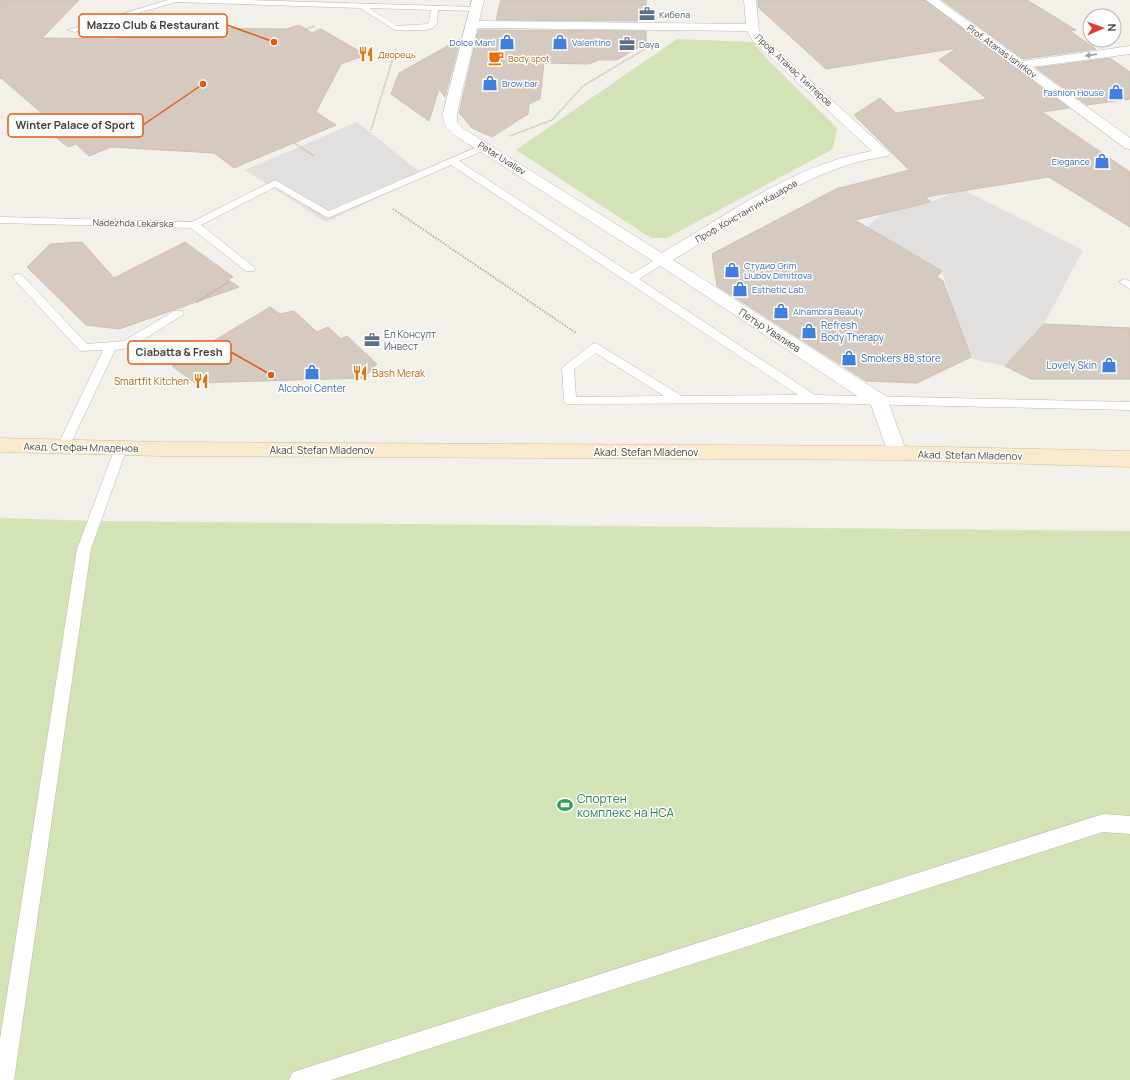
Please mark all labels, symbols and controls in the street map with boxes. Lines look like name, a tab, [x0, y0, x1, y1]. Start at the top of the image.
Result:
office icon: Кибела	[638, 5, 656, 23]
place label: Кибела	[659, 8, 690, 21]
north arrow	[1082, 8, 1122, 48]
callout: Mazzo Club & Restaurant	[79, 14, 227, 37]
text: Mazzo Club & Restaurant	[87, 17, 220, 32]
street label: Prof. Atanas Ishirkov	[964, 21, 1040, 81]
text: N	[1105, 23, 1120, 32]
street label: Проф. Атанас Тинтеров	[753, 31, 835, 109]
shop icon: Dolce Mani	[498, 33, 516, 51]
shop icon: Valentino	[551, 33, 569, 51]
office icon: Daya	[618, 35, 636, 53]
place label: Dolce Mani	[450, 36, 495, 49]
place label: Valentino	[572, 36, 611, 49]
place label: Daya	[639, 38, 659, 51]
restaurant icon: Дворець	[357, 45, 375, 63]
place label: Дворець	[378, 48, 416, 61]
cafe icon: Body spot	[487, 49, 505, 67]
place label: Body spot	[508, 52, 550, 65]
one-way arrow	[1085, 52, 1097, 58]
shop icon: Brow bar	[481, 74, 499, 92]
place label: Brow bar	[502, 77, 539, 90]
shop icon: Fashion House	[1107, 83, 1125, 101]
place label: Fashion House	[1043, 86, 1104, 99]
callout: Winter Palace of Sport	[8, 114, 143, 137]
text: Winter Palace of Sport	[16, 117, 135, 132]
street label: Petar Uvaliev	[476, 138, 529, 178]
shop icon: Elegance	[1093, 152, 1111, 170]
place label: Elegance	[1052, 155, 1090, 168]
street label: Проф. Константин Кацаров	[693, 176, 799, 246]
street label: Nadezhda Lekarska	[93, 216, 173, 230]
place label: Студио Grim Liubov Dimitrova	[744, 259, 812, 282]
shop icon: Студио Grim Liubov Dimitrova	[723, 261, 741, 279]
shop icon: Esthetic Lab.	[731, 280, 749, 298]
place label: Esthetic Lab.	[752, 283, 806, 296]
shop icon: Alhambra Beauty	[772, 302, 790, 320]
street label: Петър Увалиев	[736, 305, 804, 356]
place label: Alhambra Beauty	[793, 305, 863, 318]
place label: Refresh Body Therapy	[821, 318, 885, 344]
shop icon: Refresh Body Therapy	[800, 322, 818, 340]
place label: Ел Консулт Инвест	[384, 327, 436, 353]
office icon: Ел Консулт Инвест	[363, 331, 381, 349]
callout: Ciabatta & Fresh	[128, 341, 231, 364]
text: Ciabatta & Fresh	[135, 344, 223, 359]
shop icon: Smokers 88 store	[840, 349, 858, 367]
place label: Smokers 88 store	[861, 351, 941, 365]
shop icon: Lovely Skin	[1100, 356, 1118, 374]
place label: Lovely Skin	[1046, 358, 1097, 372]
shop icon: Alcohol Center	[303, 363, 321, 381]
restaurant icon: Bash Merak	[351, 364, 369, 382]
place label: Bash Merak	[372, 366, 426, 380]
restaurant icon: Smartfit Kitchen	[192, 372, 210, 390]
place label: Smartfit Kitchen	[114, 374, 189, 388]
place label: Alcohol Center	[278, 381, 346, 395]
street label: Акад. Стефан Младенов	[23, 439, 139, 455]
street label: Akad. Stefan Mladenov	[270, 443, 374, 457]
street label: Akad. Stefan Mladenov	[594, 445, 698, 459]
street label: Akad. Stefan Mladenov	[918, 447, 1022, 463]
place label: Спортен комплекс на НСА	[577, 790, 675, 821]
sports icon: Спортен комплекс на НСА	[556, 796, 574, 814]

